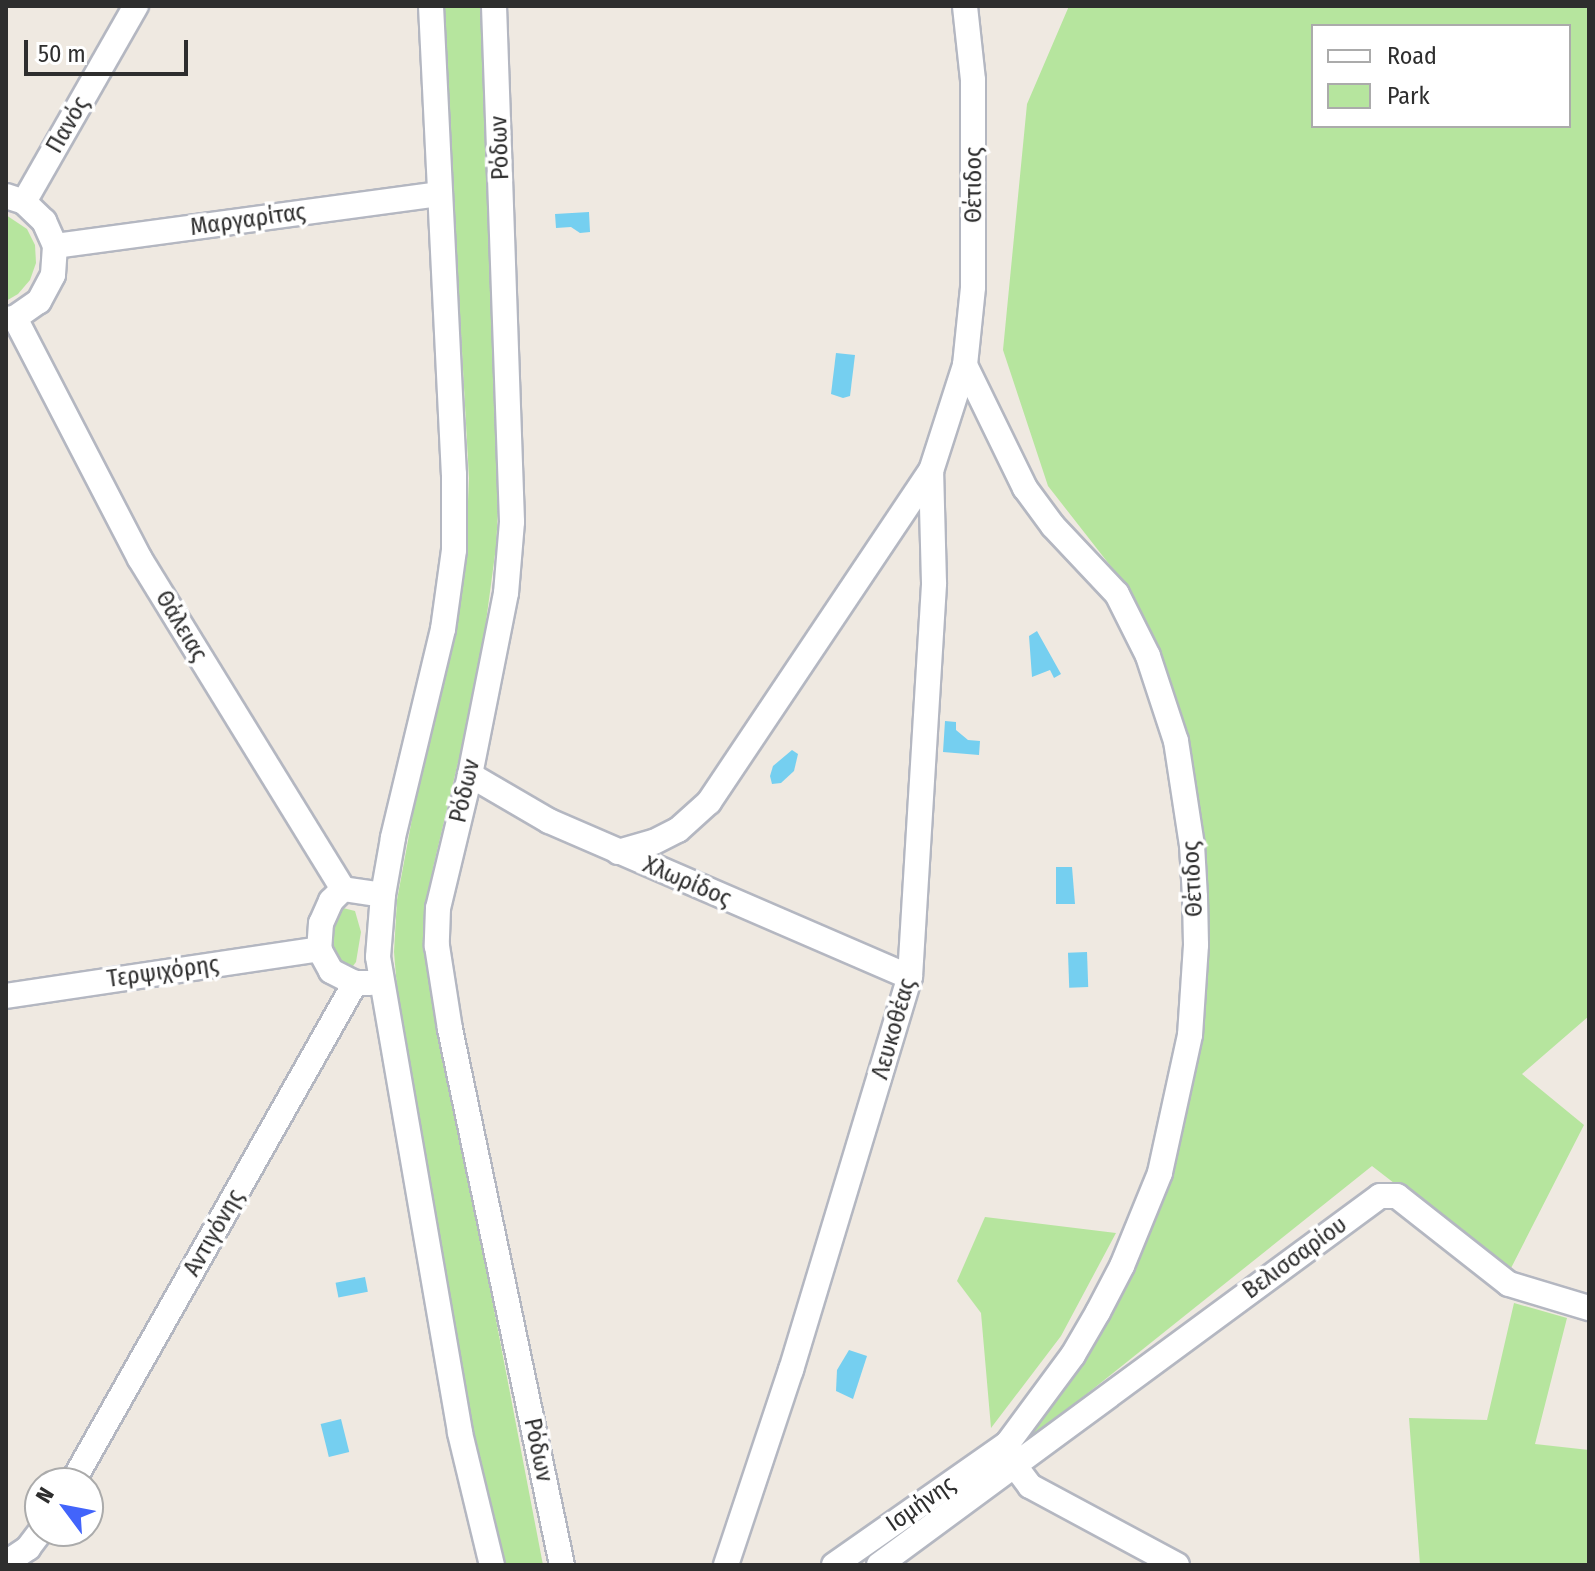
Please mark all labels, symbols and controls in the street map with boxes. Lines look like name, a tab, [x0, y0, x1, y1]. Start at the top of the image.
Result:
scale bar	[28, 24, 192, 74]
legend	[1311, 24, 1571, 128]
text: 50 m	[38, 40, 86, 68]
text: Road	[1387, 42, 1437, 70]
text: Park	[1387, 82, 1430, 110]
street label: Πανός	[40, 92, 96, 158]
street label: Ρόδων	[484, 115, 516, 181]
street label: Θέτιδος	[960, 147, 988, 223]
street label: Μαργαρίτας	[188, 198, 308, 242]
street label: Θάλειας	[149, 585, 213, 667]
street label: Ρόδων	[444, 757, 486, 825]
street label: Θέτιδος	[1177, 840, 1209, 918]
street label: Χλωρίδος	[639, 851, 735, 913]
street label: Τερψιχόρης	[105, 950, 221, 994]
street label: Λευκοθέας	[866, 975, 922, 1083]
street label: Αντιγόνης	[178, 1185, 250, 1281]
street label: Βελισσαρίου	[1237, 1211, 1353, 1305]
street label: Ρόδων	[517, 1416, 559, 1484]
north arrow	[24, 1467, 104, 1547]
street label: Ισμήνης	[881, 1470, 961, 1538]
text: N	[30, 1482, 60, 1508]

